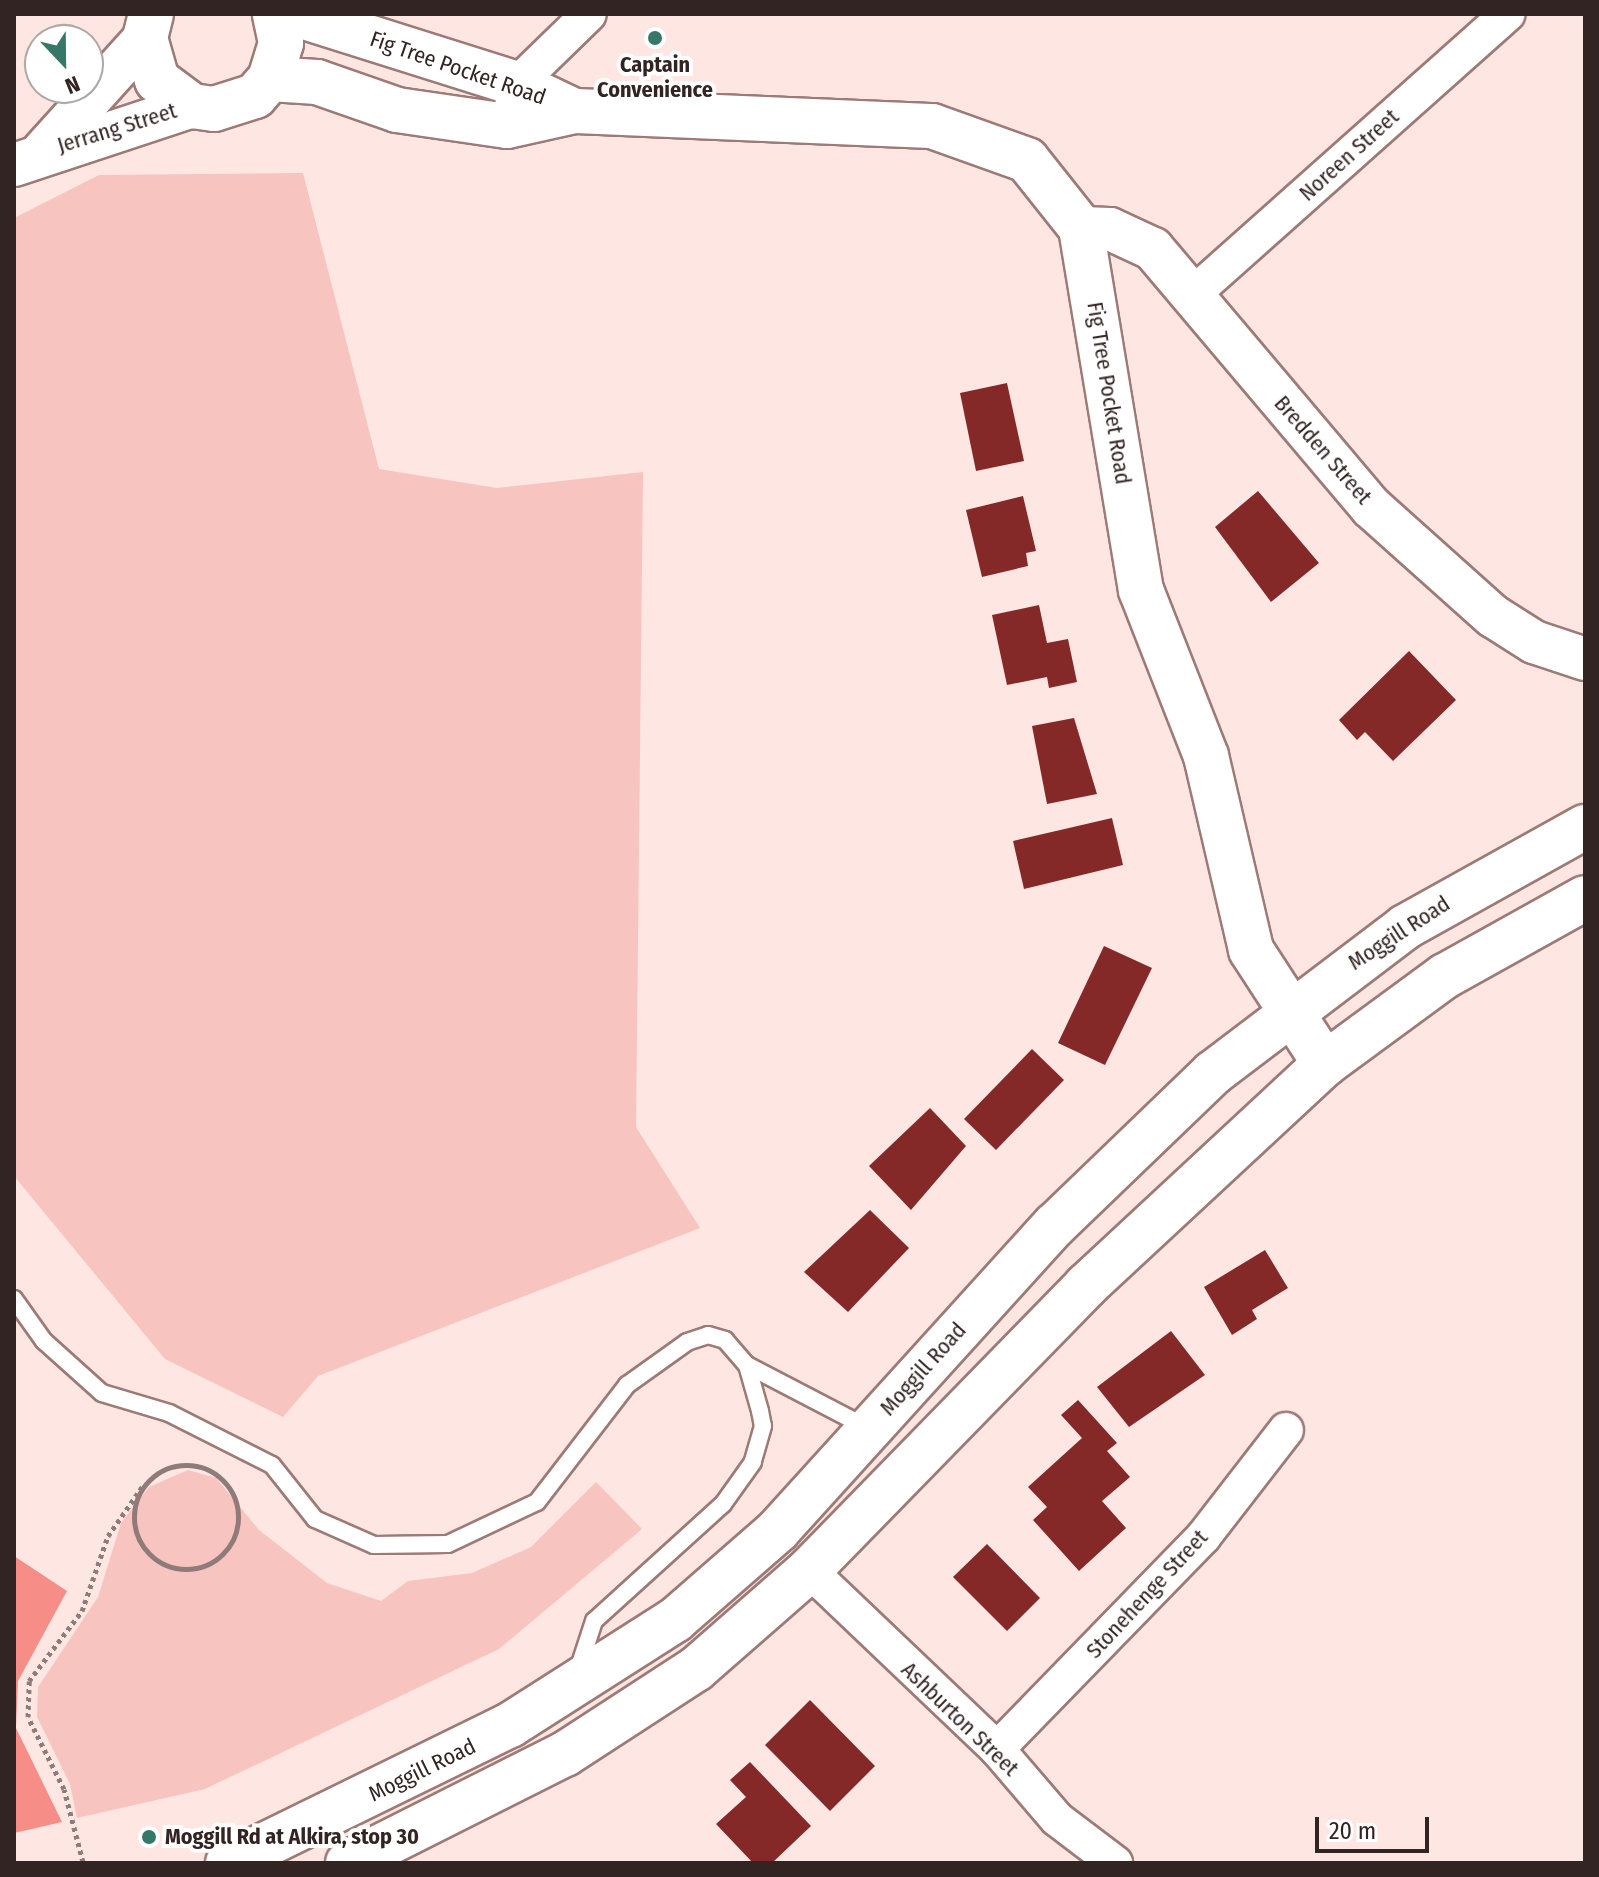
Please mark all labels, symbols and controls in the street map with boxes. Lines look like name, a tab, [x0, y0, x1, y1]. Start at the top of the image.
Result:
north arrow	[24, 24, 104, 104]
street label: Fig Tree Pocket Road	[367, 26, 549, 110]
marker: Captain Convenience	[646, 29, 664, 47]
place label: Captain Convenience	[597, 51, 713, 102]
text: N	[61, 70, 84, 100]
street label: Jerrang Street	[54, 97, 180, 159]
street label: Noreen Street	[1294, 104, 1404, 206]
street label: Fig Tree Pocket Road	[1082, 300, 1136, 486]
street label: Bredden Street	[1269, 390, 1377, 510]
street label: Moggill Road	[1343, 890, 1455, 976]
street label: Moggill Road	[874, 1317, 972, 1421]
street label: Stonehenge Street	[1081, 1524, 1213, 1664]
street label: Ashburton Street	[896, 1656, 1024, 1782]
street label: Moggill Road	[364, 1733, 480, 1807]
scale bar	[1319, 1801, 1433, 1851]
text: 20 m	[1329, 1817, 1376, 1845]
place label: Moggill Rd at Alkira, stop 30	[165, 1824, 419, 1850]
marker: Moggill Rd at Alkira, stop 30	[140, 1828, 158, 1846]

